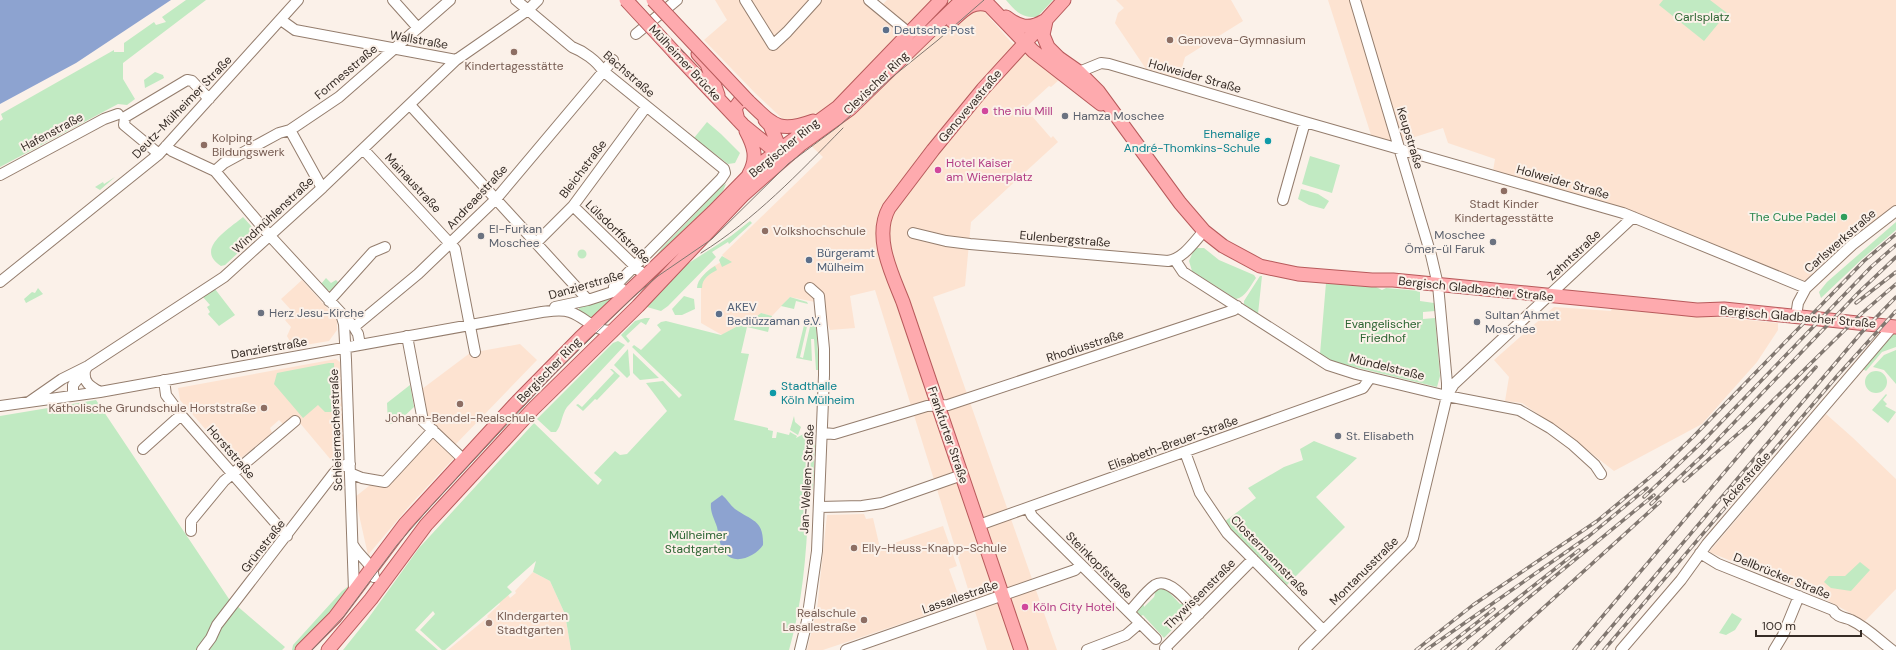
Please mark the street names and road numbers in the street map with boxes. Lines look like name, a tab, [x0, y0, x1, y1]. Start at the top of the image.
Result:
street label: Mülheimer Brücke	[645, 21, 725, 105]
street label: Wallstraße	[389, 27, 450, 53]
street label: Formesstraße	[311, 41, 381, 103]
street label: Bachstraße	[600, 47, 658, 101]
street label: Clevischer Ring	[840, 48, 912, 118]
street label: Deutz-Mülheimer Straße	[129, 52, 236, 162]
street label: Holweider Straße	[1147, 55, 1243, 97]
street label: Genovevastraße	[935, 66, 1005, 146]
street label: Keupstraße	[1393, 105, 1427, 171]
street label: Hafenstraße	[18, 109, 86, 155]
street label: Bergischer Ring	[746, 115, 823, 181]
street label: Bleichstraße	[556, 136, 610, 202]
street label: Mainaustraße	[381, 150, 445, 216]
street label: Andreaestraße	[443, 161, 511, 233]
street label: Holweider Straße	[1515, 161, 1611, 203]
street label: Windmühlenstraße	[229, 173, 317, 257]
street label: Lülsdorffstraße	[582, 197, 654, 267]
street label: Carlswerkstraße	[1801, 205, 1879, 277]
street label: Zehntstraße	[1544, 226, 1604, 284]
street label: Eulenbergstraße	[1019, 227, 1111, 251]
street label: Danzierstraße	[547, 267, 626, 303]
street label: Bergisch Gladbacher Straße	[1397, 273, 1555, 305]
street label: Bergisch Gladbacher Straße	[1719, 302, 1877, 332]
street label: Rhodiusstraße	[1044, 326, 1126, 366]
street label: Danzierstraße	[230, 333, 309, 363]
street label: Bergischer Ring	[513, 333, 585, 406]
street label: Mündelstraße	[1348, 350, 1426, 384]
street label: Schleiermacherstraße	[326, 368, 346, 492]
street label: Frankfurter Straße	[924, 384, 972, 486]
street label: Elisabeth-Breuer-Straße	[1106, 412, 1240, 474]
street label: Horststraße	[203, 422, 259, 482]
street label: Jan-Wellem-Straße	[796, 424, 818, 534]
street label: Ackerstraße	[1718, 448, 1774, 510]
street label: Clostermannstraße	[1227, 512, 1313, 600]
street label: Grünstraße	[237, 516, 289, 576]
street label: Steinkopfstraße	[1062, 528, 1136, 602]
street label: Montanusstraße	[1326, 533, 1402, 609]
street label: Dellbrücker Straße	[1731, 549, 1833, 603]
street label: Thywissenstraße	[1161, 555, 1239, 633]
street label: Lassallestraße	[920, 576, 1000, 618]

